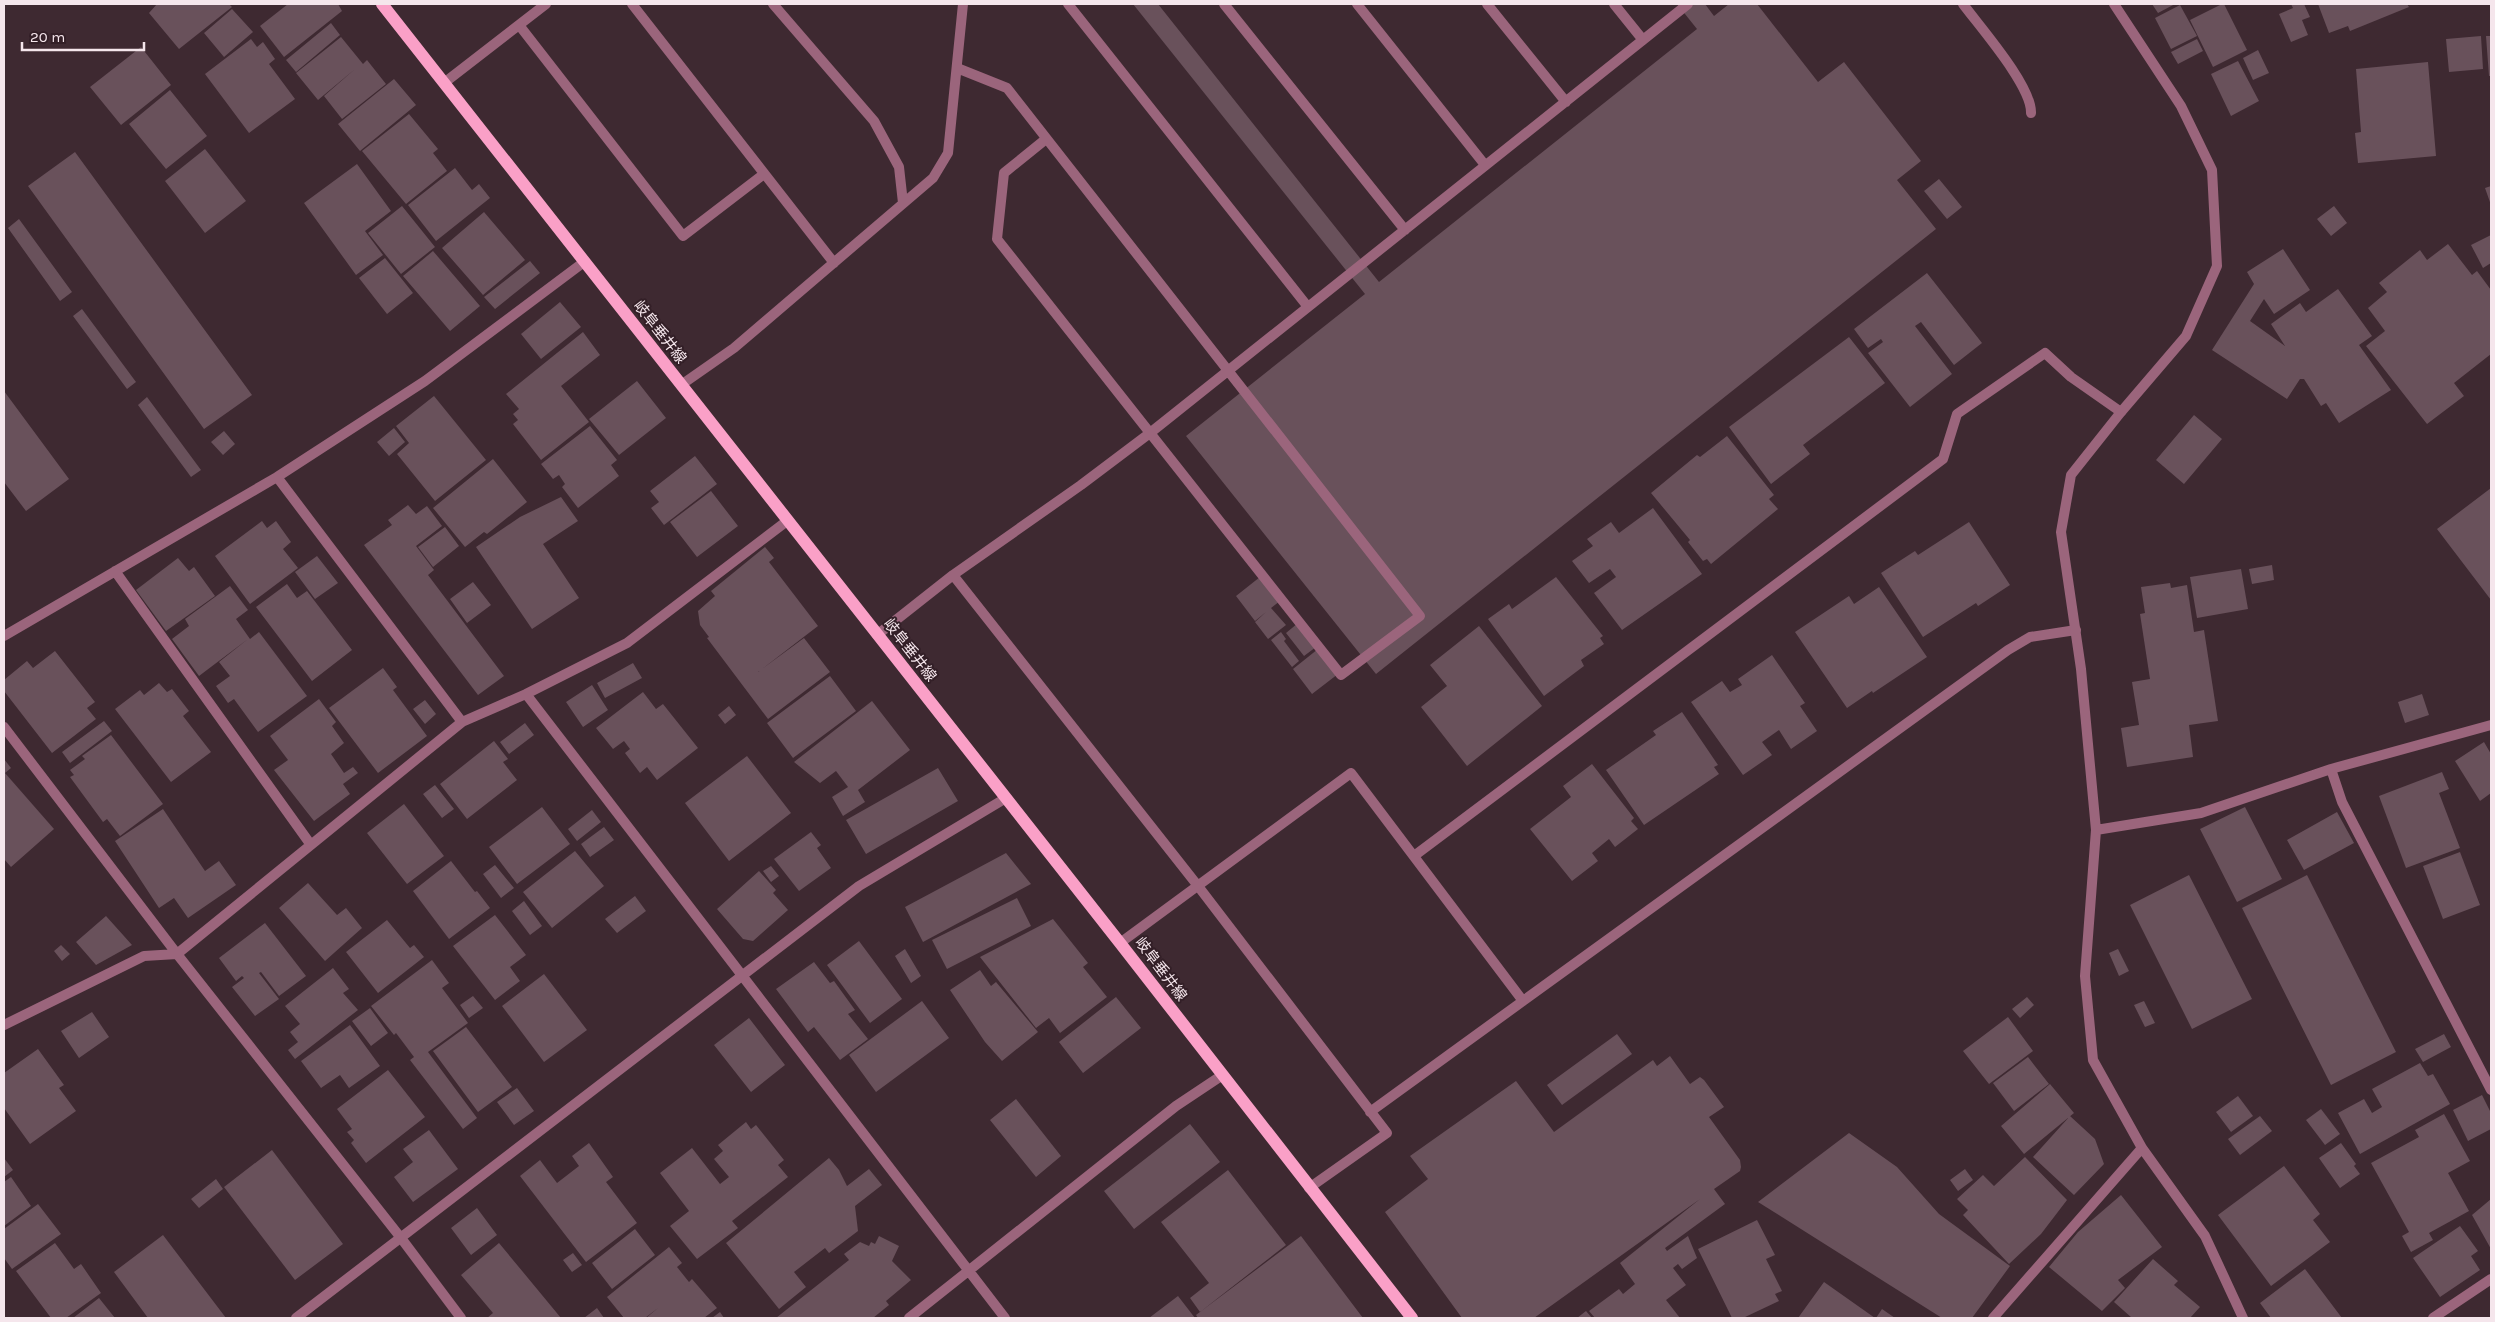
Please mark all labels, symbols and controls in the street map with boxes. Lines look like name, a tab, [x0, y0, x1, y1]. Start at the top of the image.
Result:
scale bar	[22, 20, 145, 52]
text: 20 m	[30, 28, 65, 46]
street label: 岐阜垂井線	[630, 297, 690, 367]
street label: 岐阜垂井線	[880, 615, 940, 685]
street label: 岐阜垂井線	[1131, 934, 1191, 1004]

